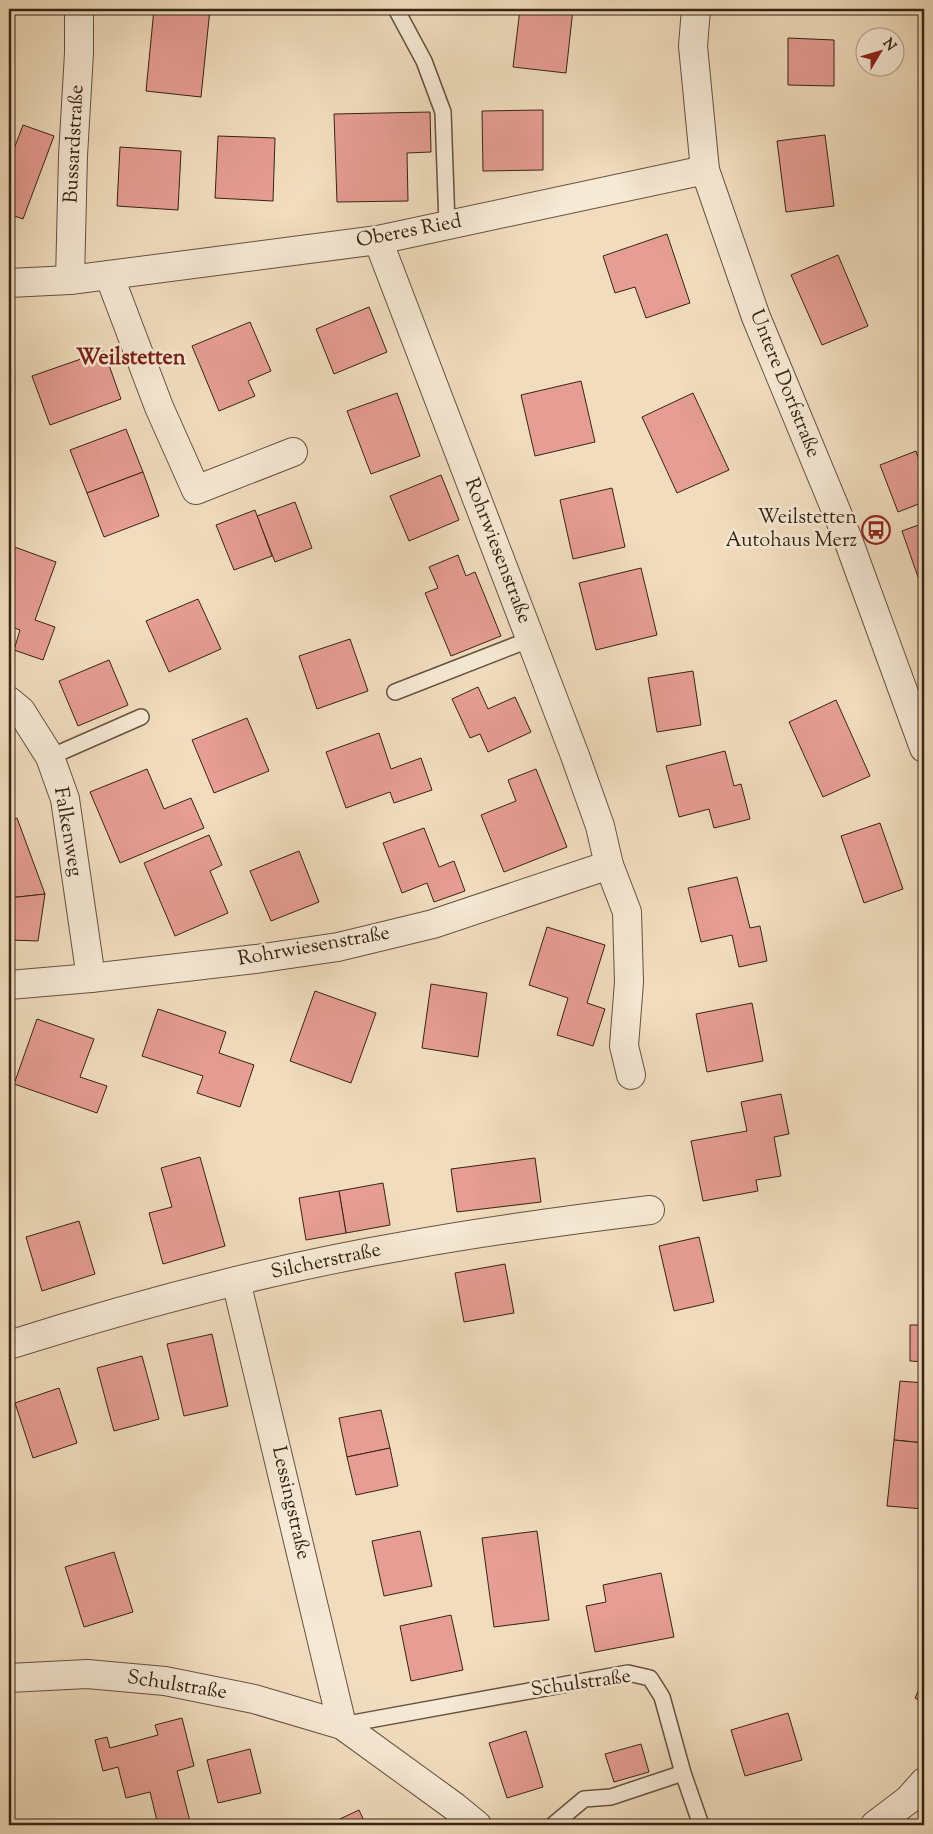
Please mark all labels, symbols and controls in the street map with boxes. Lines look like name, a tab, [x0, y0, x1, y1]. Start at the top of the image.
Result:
north arrow	[856, 28, 906, 78]
text: N	[877, 35, 900, 56]
street label: Bussardstraße	[57, 84, 93, 204]
street label: Oberes Ried	[354, 208, 464, 256]
street label: Untere Dorfstraße	[741, 305, 827, 463]
district label: Weilstetten	[76, 343, 186, 375]
street label: Rohrwiesenstraße	[456, 474, 538, 628]
place label: Weilstetten Autohaus Merz	[725, 504, 857, 556]
bus stop icon: Weilstetten Autohaus Merz	[861, 515, 891, 545]
street label: Falkenweg	[45, 785, 89, 879]
street label: Rohrwiesenstraße	[236, 919, 392, 975]
street label: Silcherstraße	[268, 1236, 384, 1288]
street label: Lessingstraße	[263, 1443, 317, 1563]
street label: Schulstraße	[529, 1663, 633, 1705]
street label: Schulstraße	[125, 1664, 229, 1708]

